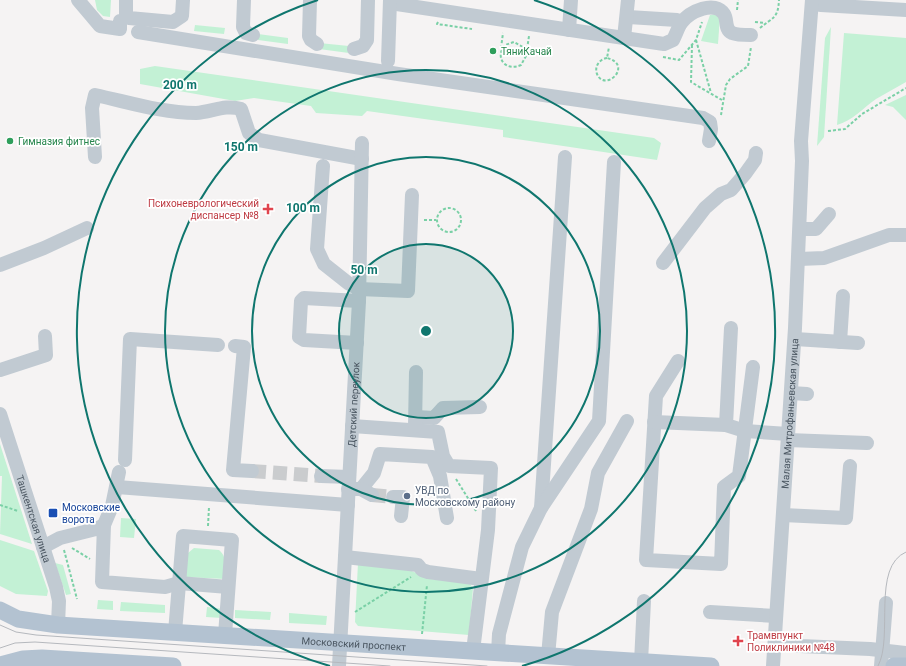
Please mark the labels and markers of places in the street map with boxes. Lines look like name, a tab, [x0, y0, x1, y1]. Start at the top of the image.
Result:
marker: ТяниКачай	[488, 46, 498, 56]
place label: ТяниКачай	[501, 46, 552, 57]
marker: Гимназия фитнес	[5, 136, 15, 146]
place label: Гимназия фитнес	[18, 136, 100, 147]
place label: Психоневрологический диспансер №8	[148, 198, 259, 221]
marker: Психоневрологический диспансер №8	[262, 203, 274, 215]
centre of rings	[419, 324, 433, 338]
place label: УВД по Московскому району	[415, 485, 516, 508]
marker: УВД по Московскому району	[402, 491, 412, 501]
place label: Московские ворота	[62, 502, 120, 525]
marker: Московские ворота	[47, 507, 59, 519]
place label: Трамвпункт Поликлиники №48	[747, 630, 835, 653]
marker: Трамвпункт Поликлиники №48	[732, 635, 744, 647]

